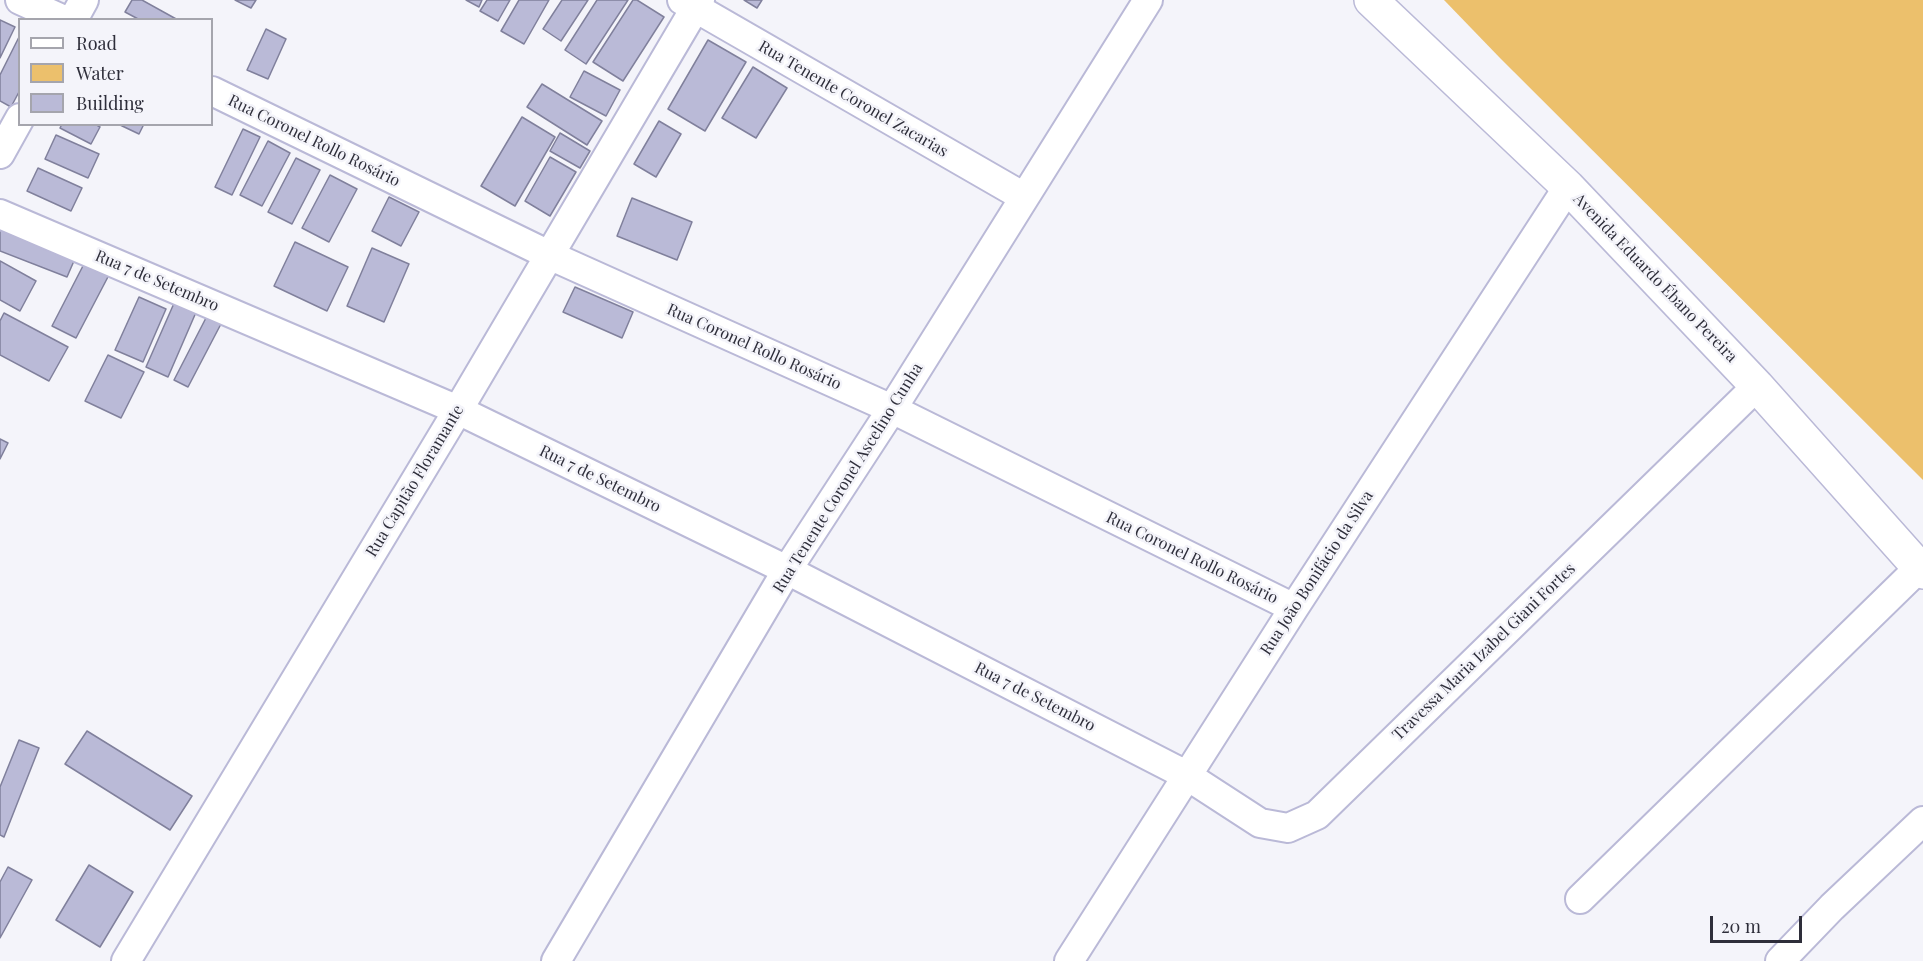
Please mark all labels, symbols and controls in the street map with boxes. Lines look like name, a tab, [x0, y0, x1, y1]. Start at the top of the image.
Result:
legend	[18, 18, 213, 126]
text: Road	[76, 31, 117, 55]
street label: Rua Tenente Coronel Zacarias	[755, 37, 951, 161]
text: Water	[76, 61, 124, 85]
text: Building	[76, 91, 144, 115]
street label: Rua Coronel Rollo Rosário	[225, 91, 403, 191]
street label: Avenida Eduardo Ébano Pereira	[1569, 190, 1741, 366]
street label: Rua 7 de Setembro	[92, 246, 222, 316]
street label: Rua Coronel Rollo Rosário	[664, 300, 844, 394]
street label: Rua Tenente Coronel Ascelino Cunha	[769, 360, 927, 596]
street label: Rua Capitão Floramante	[362, 402, 468, 560]
street label: Rua 7 de Setembro	[536, 441, 664, 517]
street label: Rua João Bonifácio da Silva	[1257, 487, 1377, 659]
street label: Rua Coronel Rollo Rosário	[1103, 508, 1281, 608]
street label: Travessa Maria Izabel Giani Fortes	[1389, 559, 1579, 745]
street label: Rua 7 de Setembro	[972, 658, 1098, 736]
scale bar	[1713, 904, 1804, 942]
text: 20 m	[1721, 914, 1761, 938]

